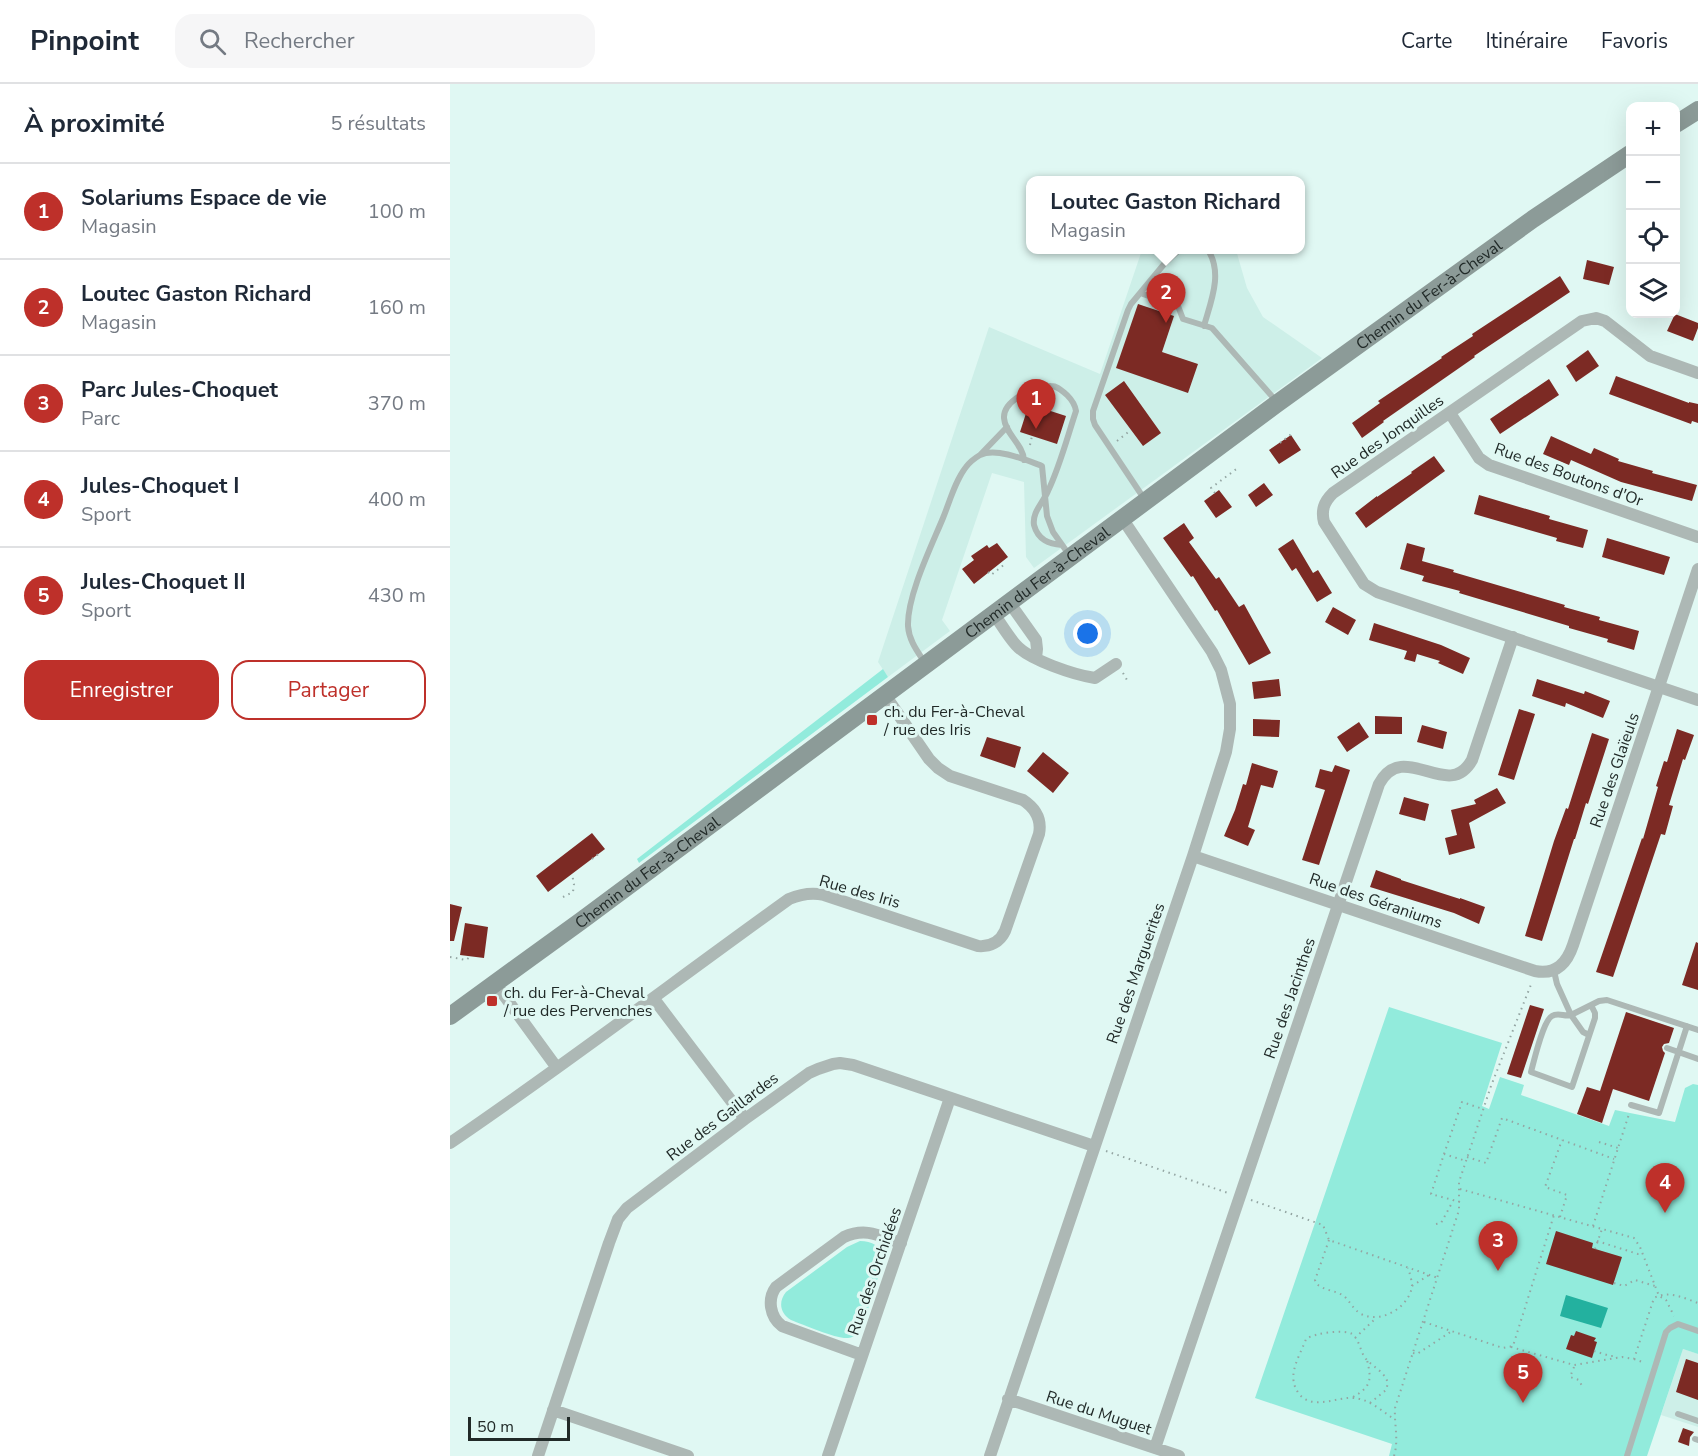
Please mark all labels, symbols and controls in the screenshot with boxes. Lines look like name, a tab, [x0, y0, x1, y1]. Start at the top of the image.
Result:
search box	[175, 14, 595, 68]
text: Pinpoint	[30, 22, 139, 60]
icon: search	[196, 25, 229, 58]
text: Rechercher	[244, 26, 355, 56]
text: Carte	[1401, 27, 1452, 55]
text: Itinéraire	[1485, 27, 1568, 55]
text: Favoris	[1601, 27, 1668, 55]
map controls	[1626, 102, 1680, 318]
button: +	[1626, 102, 1680, 156]
text: À proximité	[24, 106, 165, 141]
text: 5 résultats	[330, 110, 426, 137]
button: −	[1626, 156, 1680, 210]
popup	[1026, 176, 1305, 254]
text: Solariums Espace de vie	[81, 183, 327, 213]
text: Loutec Gaston Richard	[1050, 187, 1281, 217]
text: 1	[38, 198, 50, 225]
text: 100 m	[368, 198, 426, 225]
button: locate	[1626, 210, 1680, 264]
text: Magasin	[81, 213, 157, 240]
text: Magasin	[1050, 217, 1126, 244]
street label: Chemin du Fer-à-Cheval	[1352, 235, 1507, 355]
button: layers	[1626, 264, 1680, 318]
pin: 2	[1146, 274, 1186, 323]
text: Loutec Gaston Richard	[81, 279, 312, 309]
text: 2	[38, 294, 50, 321]
text: 160 m	[368, 294, 426, 321]
text: Magasin	[81, 309, 157, 336]
text: Parc Jules-Choquet	[81, 375, 278, 405]
pin: 1	[1016, 380, 1056, 429]
text: 3	[38, 390, 50, 417]
text: 370 m	[368, 390, 426, 417]
street label: Rue des Jonquilles	[1327, 390, 1448, 484]
text: Parc	[81, 405, 120, 432]
street label: Rue des Boutons d'Or	[1491, 438, 1646, 512]
text: Jules-Choquet I	[81, 471, 240, 501]
text: 4	[38, 486, 50, 513]
text: 400 m	[368, 486, 426, 513]
text: Sport	[81, 501, 131, 528]
street label: Chemin du Fer-à-Cheval	[961, 521, 1115, 644]
text: Jules-Choquet II	[81, 567, 246, 597]
text: 5	[38, 582, 50, 609]
text: 430 m	[368, 582, 426, 609]
text: Sport	[81, 597, 131, 624]
your location	[1073, 619, 1102, 648]
button: Enregistrer	[24, 660, 219, 720]
button: Partager	[231, 660, 426, 720]
place label: ch. du Fer-à-Cheval / rue des Iris	[883, 701, 1025, 741]
street label: Rue des Glaïeuls	[1585, 710, 1645, 831]
marker: ch. du Fer-à-Cheval / rue des Iris	[865, 713, 879, 727]
street label: Chemin du Fer-à-Cheval	[571, 811, 725, 934]
street label: Rue des Géraniums	[1306, 868, 1445, 934]
street label: Rue des Iris	[817, 870, 903, 914]
street label: Rue des Marguerites	[1101, 900, 1170, 1047]
street label: Rue des Jacinthes	[1259, 935, 1321, 1062]
place label: ch. du Fer-à-Cheval / rue des Pervenches	[503, 982, 653, 1022]
marker: ch. du Fer-à-Cheval / rue des Pervenches	[485, 994, 499, 1008]
street label: Rue des Gaillardes	[662, 1067, 783, 1166]
pin: 4	[1646, 1164, 1684, 1213]
street label: Rue des Orchidées	[843, 1204, 907, 1338]
pin: 3	[1478, 1222, 1518, 1271]
pin: 5	[1504, 1354, 1542, 1403]
street label: Rue du Muguet	[1043, 1386, 1155, 1441]
scale bar	[468, 1414, 570, 1442]
text: 50 m	[477, 1416, 514, 1438]

